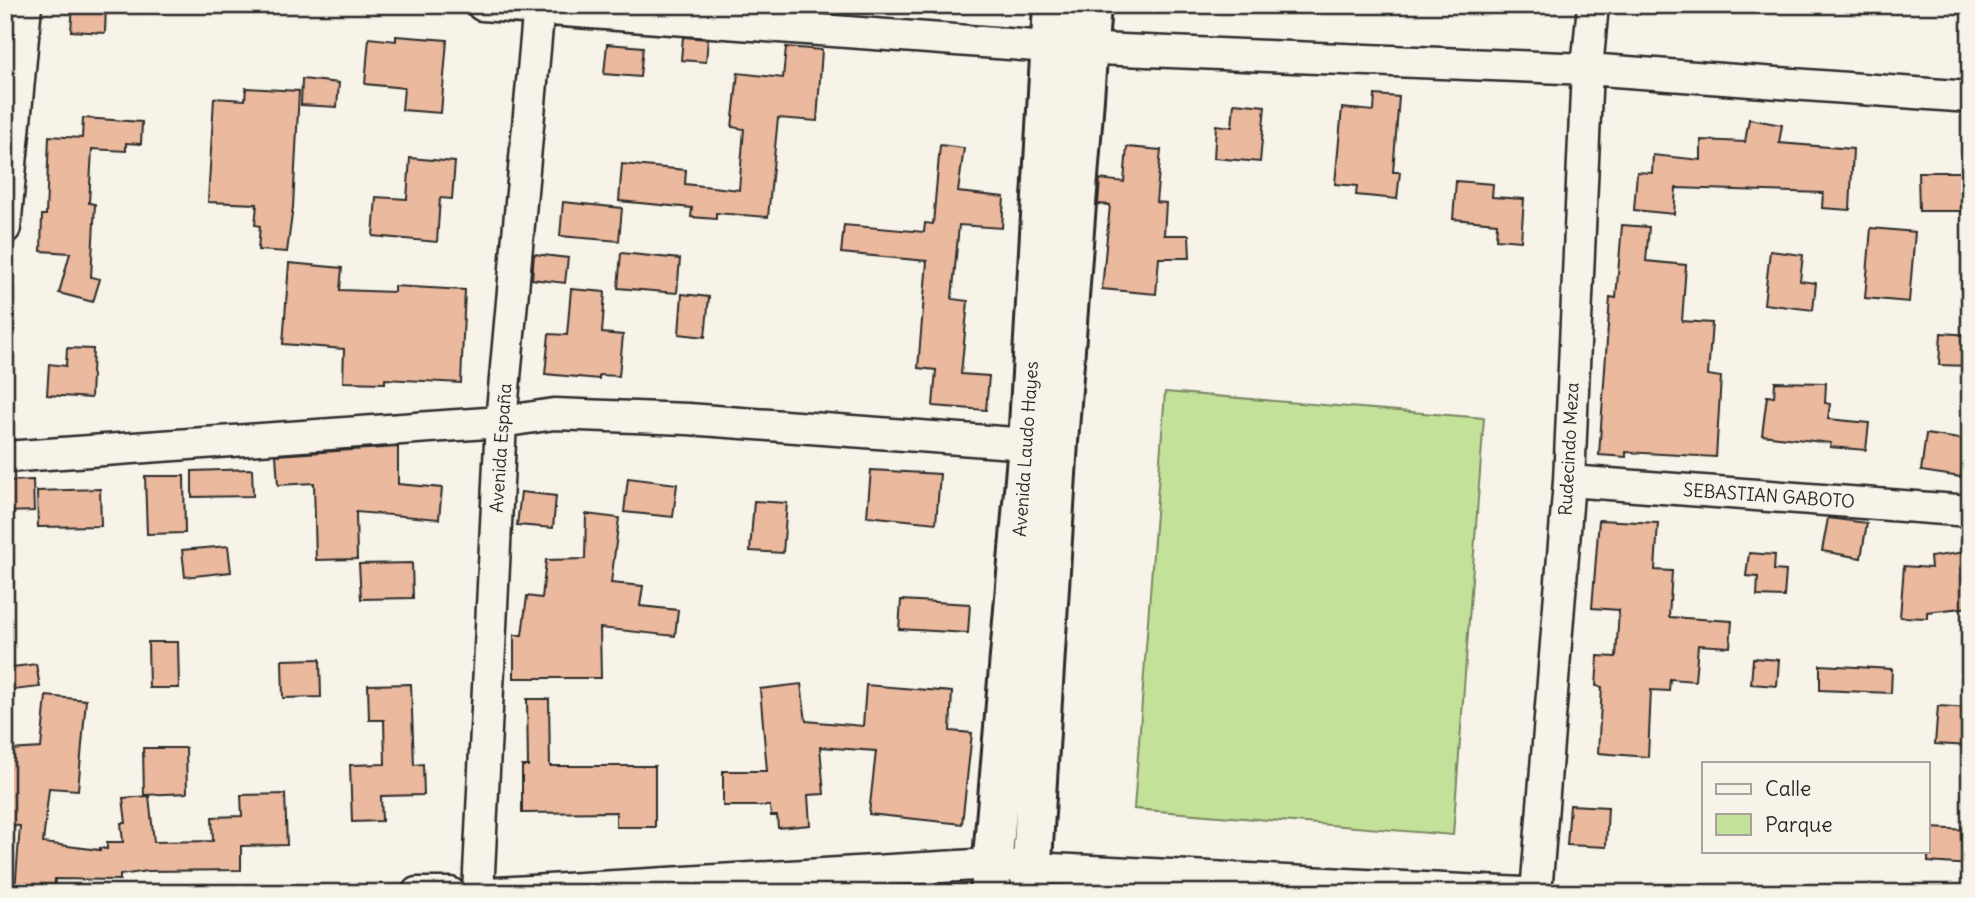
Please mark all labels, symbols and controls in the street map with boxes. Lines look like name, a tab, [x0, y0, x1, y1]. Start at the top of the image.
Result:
street label: Avenida Laudo Hayes	[1008, 360, 1043, 538]
street label: Rudecindo Meza	[1554, 382, 1583, 516]
street label: Avenida España	[485, 383, 516, 513]
street label: SEBASTIAN GABOTO	[1682, 478, 1856, 513]
legend	[1702, 762, 1930, 852]
text: Calle	[1765, 775, 1811, 802]
text: Parque	[1765, 811, 1833, 838]

